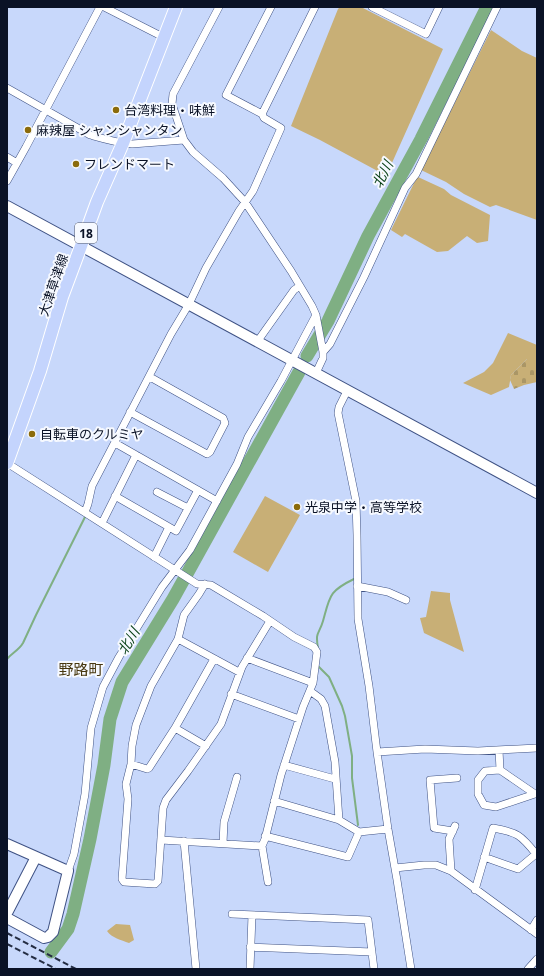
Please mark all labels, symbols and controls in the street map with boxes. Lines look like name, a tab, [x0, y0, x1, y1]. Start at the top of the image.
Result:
place label: 台湾料理・味鮮	[124, 101, 215, 119]
marker: 台湾料理・味鮮	[111, 105, 121, 115]
place label: 麻辣屋 シャンシャンタン	[36, 121, 182, 139]
marker: 麻辣屋 シャンシャンタン	[23, 125, 33, 135]
place label: フレンドマート	[84, 155, 175, 173]
water label: 北川	[367, 155, 398, 191]
marker: フレンドマート	[71, 159, 81, 169]
road number: 18	[75, 223, 97, 243]
street label: 大津草津線	[34, 251, 72, 319]
place label: 自転車のクルミヤ	[40, 425, 144, 443]
marker: 自転車のクルミヤ	[27, 429, 37, 439]
place label: 光泉中学・高等学校	[305, 498, 422, 516]
marker: 光泉中学・高等学校	[292, 502, 302, 512]
water label: 北川	[113, 622, 144, 658]
district label: 野路町	[58, 659, 104, 679]

